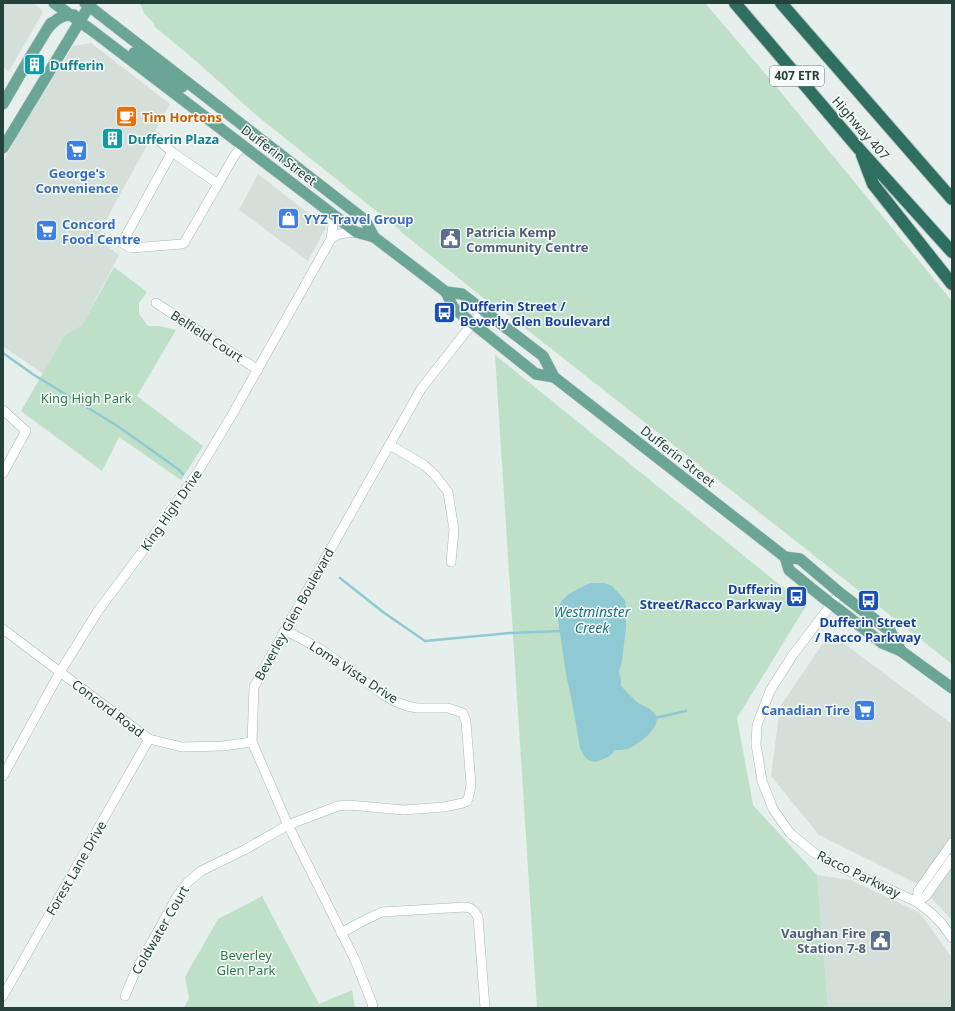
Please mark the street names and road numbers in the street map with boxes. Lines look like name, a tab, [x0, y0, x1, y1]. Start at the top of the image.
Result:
road number: 407 ETR	[770, 66, 824, 86]
street label: Highway 407	[828, 92, 894, 164]
street label: Dufferin Street	[238, 121, 321, 190]
street label: Belfield Court	[167, 306, 247, 366]
street label: Dufferin Street	[637, 421, 719, 491]
street label: King High Drive	[136, 466, 206, 554]
street label: Beverley Glen Boulevard	[250, 545, 338, 683]
street label: Loma Vista Drive	[306, 637, 402, 707]
street label: Concord Road	[68, 675, 148, 741]
street label: Forest Lane Drive	[42, 817, 110, 919]
street label: Racco Parkway	[814, 846, 904, 902]
street label: Coldwater Court	[127, 882, 193, 978]

